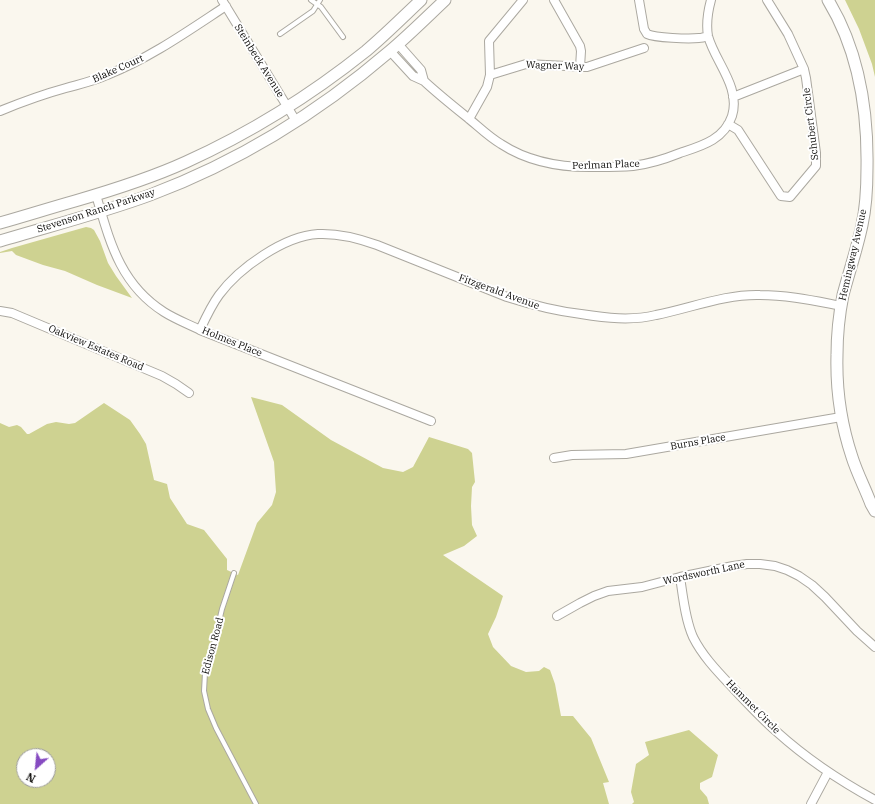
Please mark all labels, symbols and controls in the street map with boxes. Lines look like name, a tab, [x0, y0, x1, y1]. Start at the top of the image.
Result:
street label: Steinbeck Avenue	[232, 22, 286, 100]
street label: Blake Court	[91, 52, 145, 86]
street label: Wagner Way	[526, 59, 584, 73]
street label: Schubert Circle	[801, 87, 821, 161]
street label: Perlman Place	[572, 158, 640, 172]
street label: Stevenson Ranch Parkway	[35, 186, 157, 236]
street label: Hemingway Avenue	[837, 208, 869, 302]
street label: Fitzgerald Avenue	[457, 272, 541, 312]
street label: Oakview Estates Road	[47, 322, 145, 374]
street label: Holmes Place	[200, 325, 264, 359]
street label: Burns Place	[669, 431, 727, 453]
street label: Wordsworth Lane	[662, 558, 746, 588]
street label: Edison Road	[200, 616, 226, 676]
street label: Hammet Circle	[724, 678, 782, 736]
north arrow	[16, 748, 56, 788]
text: N	[24, 770, 38, 786]

